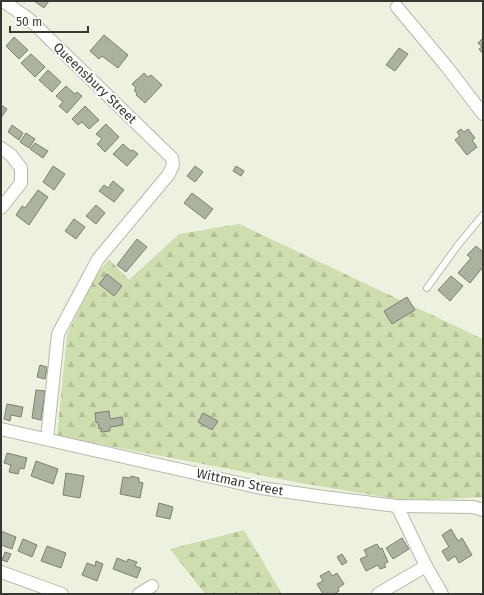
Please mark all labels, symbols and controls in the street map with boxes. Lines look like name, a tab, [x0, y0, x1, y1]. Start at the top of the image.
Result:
scale bar	[10, 8, 88, 34]
text: 50 m	[16, 15, 42, 29]
street label: Queensbury Street	[50, 39, 140, 127]
street label: Wittman Street	[195, 465, 285, 499]

